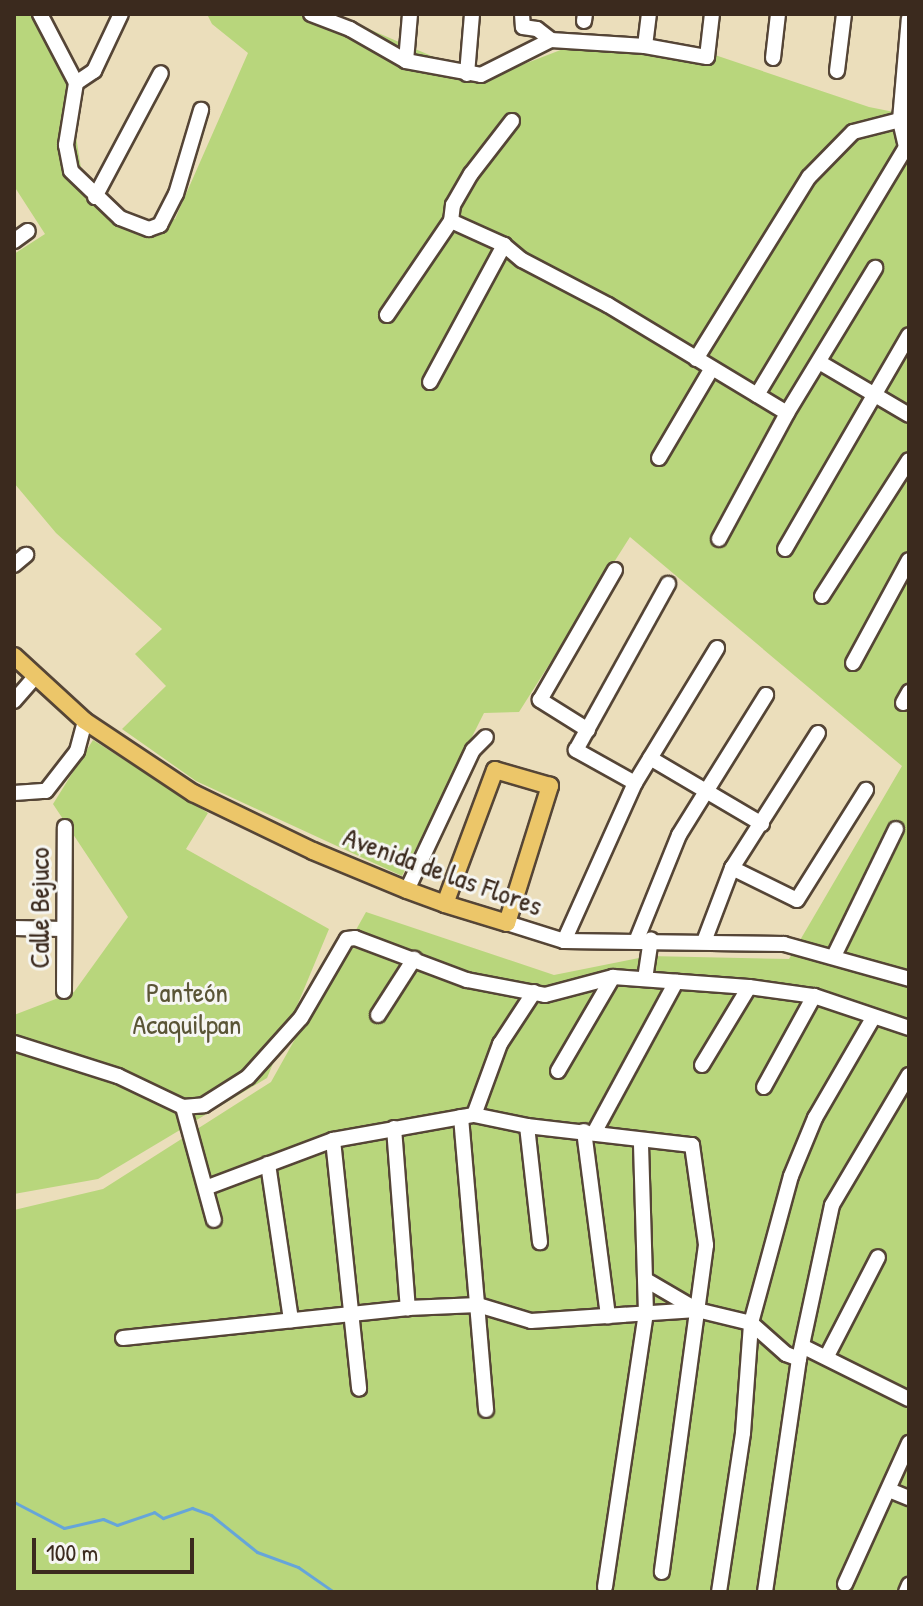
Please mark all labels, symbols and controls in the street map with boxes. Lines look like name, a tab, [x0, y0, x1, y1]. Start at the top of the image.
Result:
street label: Avenida de las Flores	[339, 819, 547, 923]
street label: Calle Bejuco	[22, 847, 56, 969]
park label: Panteón Acaquilpan	[132, 975, 242, 1041]
scale bar	[36, 1522, 198, 1572]
text: 100 m	[46, 1536, 98, 1568]

